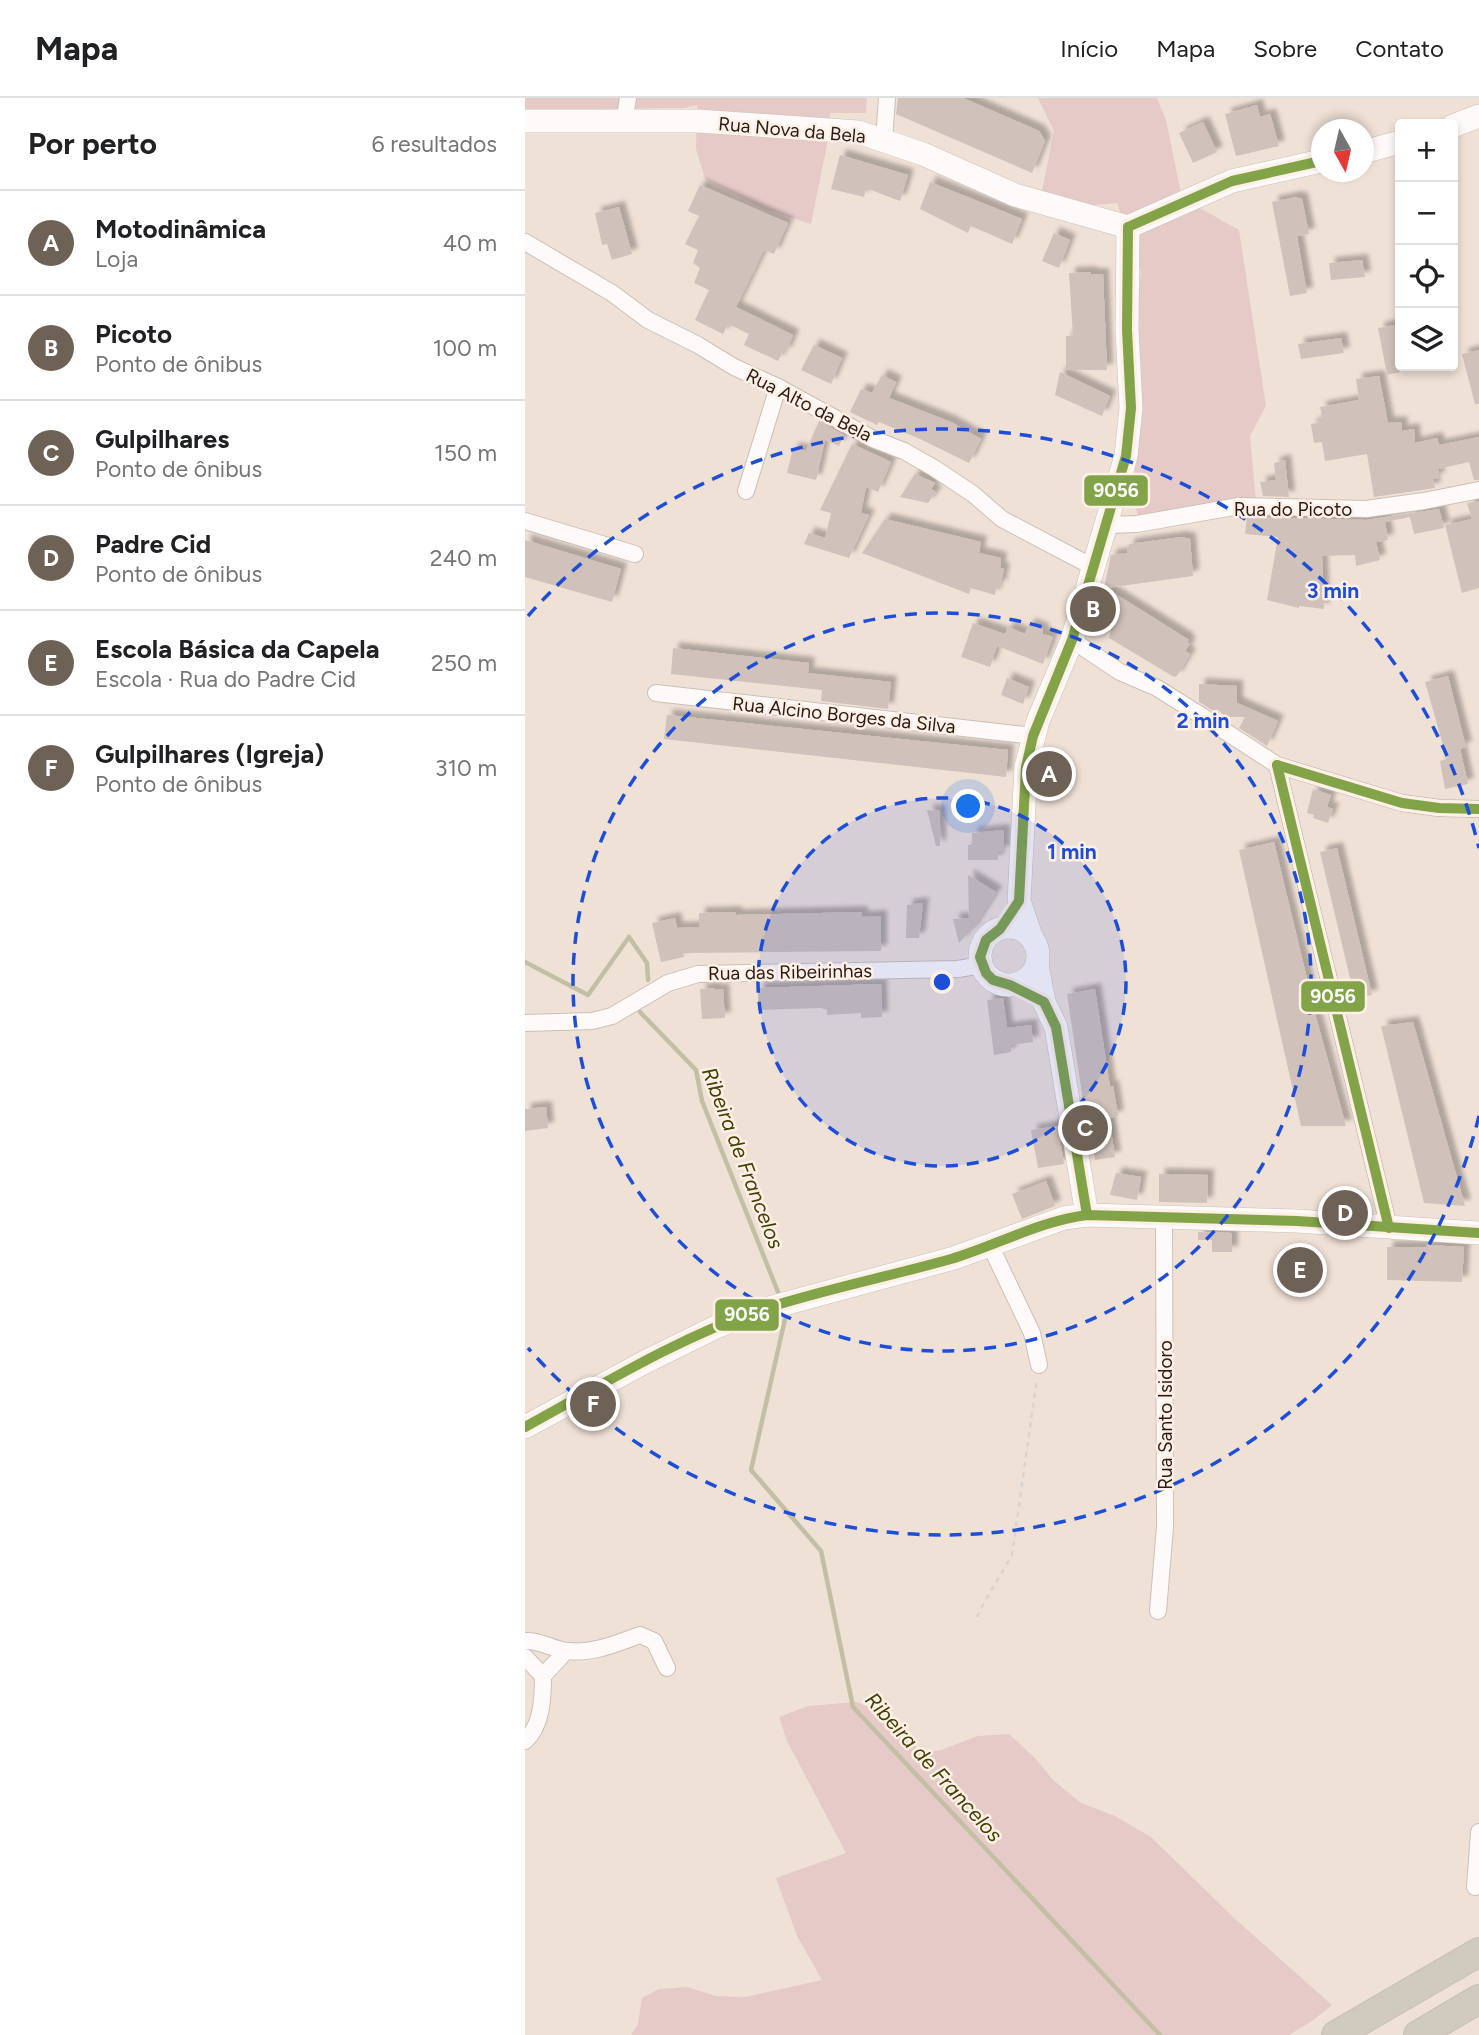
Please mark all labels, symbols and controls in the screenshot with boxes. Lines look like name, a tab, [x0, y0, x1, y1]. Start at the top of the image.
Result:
text: Mapa	[35, 29, 118, 68]
text: Início	[1060, 34, 1118, 63]
text: Mapa	[1156, 34, 1215, 63]
text: Sobre	[1253, 34, 1317, 63]
text: Contato	[1355, 34, 1444, 63]
street label: Rua Nova da Bela	[717, 112, 867, 148]
north arrow	[1311, 119, 1374, 182]
map controls	[1395, 119, 1458, 371]
button: +	[1395, 119, 1458, 182]
text: Por perto	[28, 125, 157, 162]
text: 6 resultados	[371, 130, 497, 158]
button: −	[1395, 182, 1458, 245]
text: Motodinâmica	[95, 213, 266, 245]
text: A	[43, 229, 59, 257]
text: 40 m	[443, 229, 497, 257]
text: Loja	[95, 245, 138, 273]
button: locate	[1395, 245, 1458, 308]
button: layers	[1395, 308, 1458, 371]
text: Picoto	[95, 318, 172, 350]
text: B	[44, 334, 58, 362]
text: 100 m	[433, 334, 497, 362]
text: Ponto de ônibus	[95, 350, 262, 378]
street label: Rua Alto da Bela	[742, 363, 876, 447]
text: Gulpilhares	[95, 423, 229, 455]
text: C	[43, 439, 59, 467]
text: 150 m	[434, 439, 497, 467]
text: Ponto de ônibus	[95, 455, 262, 483]
line badge: 9056	[1083, 474, 1149, 507]
text: 9056	[1093, 479, 1139, 502]
street label: Rua do Picoto	[1234, 498, 1352, 521]
text: Padre Cid	[95, 528, 211, 560]
text: D	[43, 544, 59, 572]
text: 240 m	[430, 544, 497, 572]
text: Ponto de ônibus	[95, 560, 262, 588]
text: 3 min	[1307, 578, 1359, 603]
pin: B	[1070, 583, 1116, 635]
text: Escola Básica da Capela	[95, 633, 380, 665]
text: E	[44, 649, 58, 677]
text: 250 m	[431, 649, 497, 677]
text: Escola · Rua do Padre Cid	[95, 665, 356, 693]
street label: Rua Alcino Borges da Silva	[731, 692, 957, 738]
text: 2 min	[1177, 708, 1229, 733]
text: Gulpilhares (Igreja)	[95, 738, 324, 770]
pin: A	[1026, 748, 1072, 800]
text: F	[45, 754, 57, 782]
text: 310 m	[435, 754, 497, 782]
text: Ponto de ônibus	[95, 770, 262, 798]
your location	[951, 789, 985, 823]
text: 1 min	[1047, 839, 1097, 864]
street label: Rua das Ribeirinhas	[708, 959, 872, 985]
centre of rings	[930, 970, 954, 994]
line badge: 9056	[1300, 980, 1366, 1013]
text: 9056	[1310, 985, 1356, 1008]
water label: Ribeira de Francelos	[697, 1064, 789, 1252]
pin: C	[1062, 1102, 1108, 1154]
pin: D	[1322, 1187, 1368, 1239]
pin: E	[1277, 1244, 1323, 1296]
line badge: 9056	[714, 1298, 780, 1332]
text: 9056	[724, 1303, 770, 1326]
street label: Rua Santo Isidoro	[1154, 1340, 1177, 1490]
pin: F	[570, 1378, 616, 1430]
water label: Ribeira de Francelos	[860, 1687, 1008, 1847]

